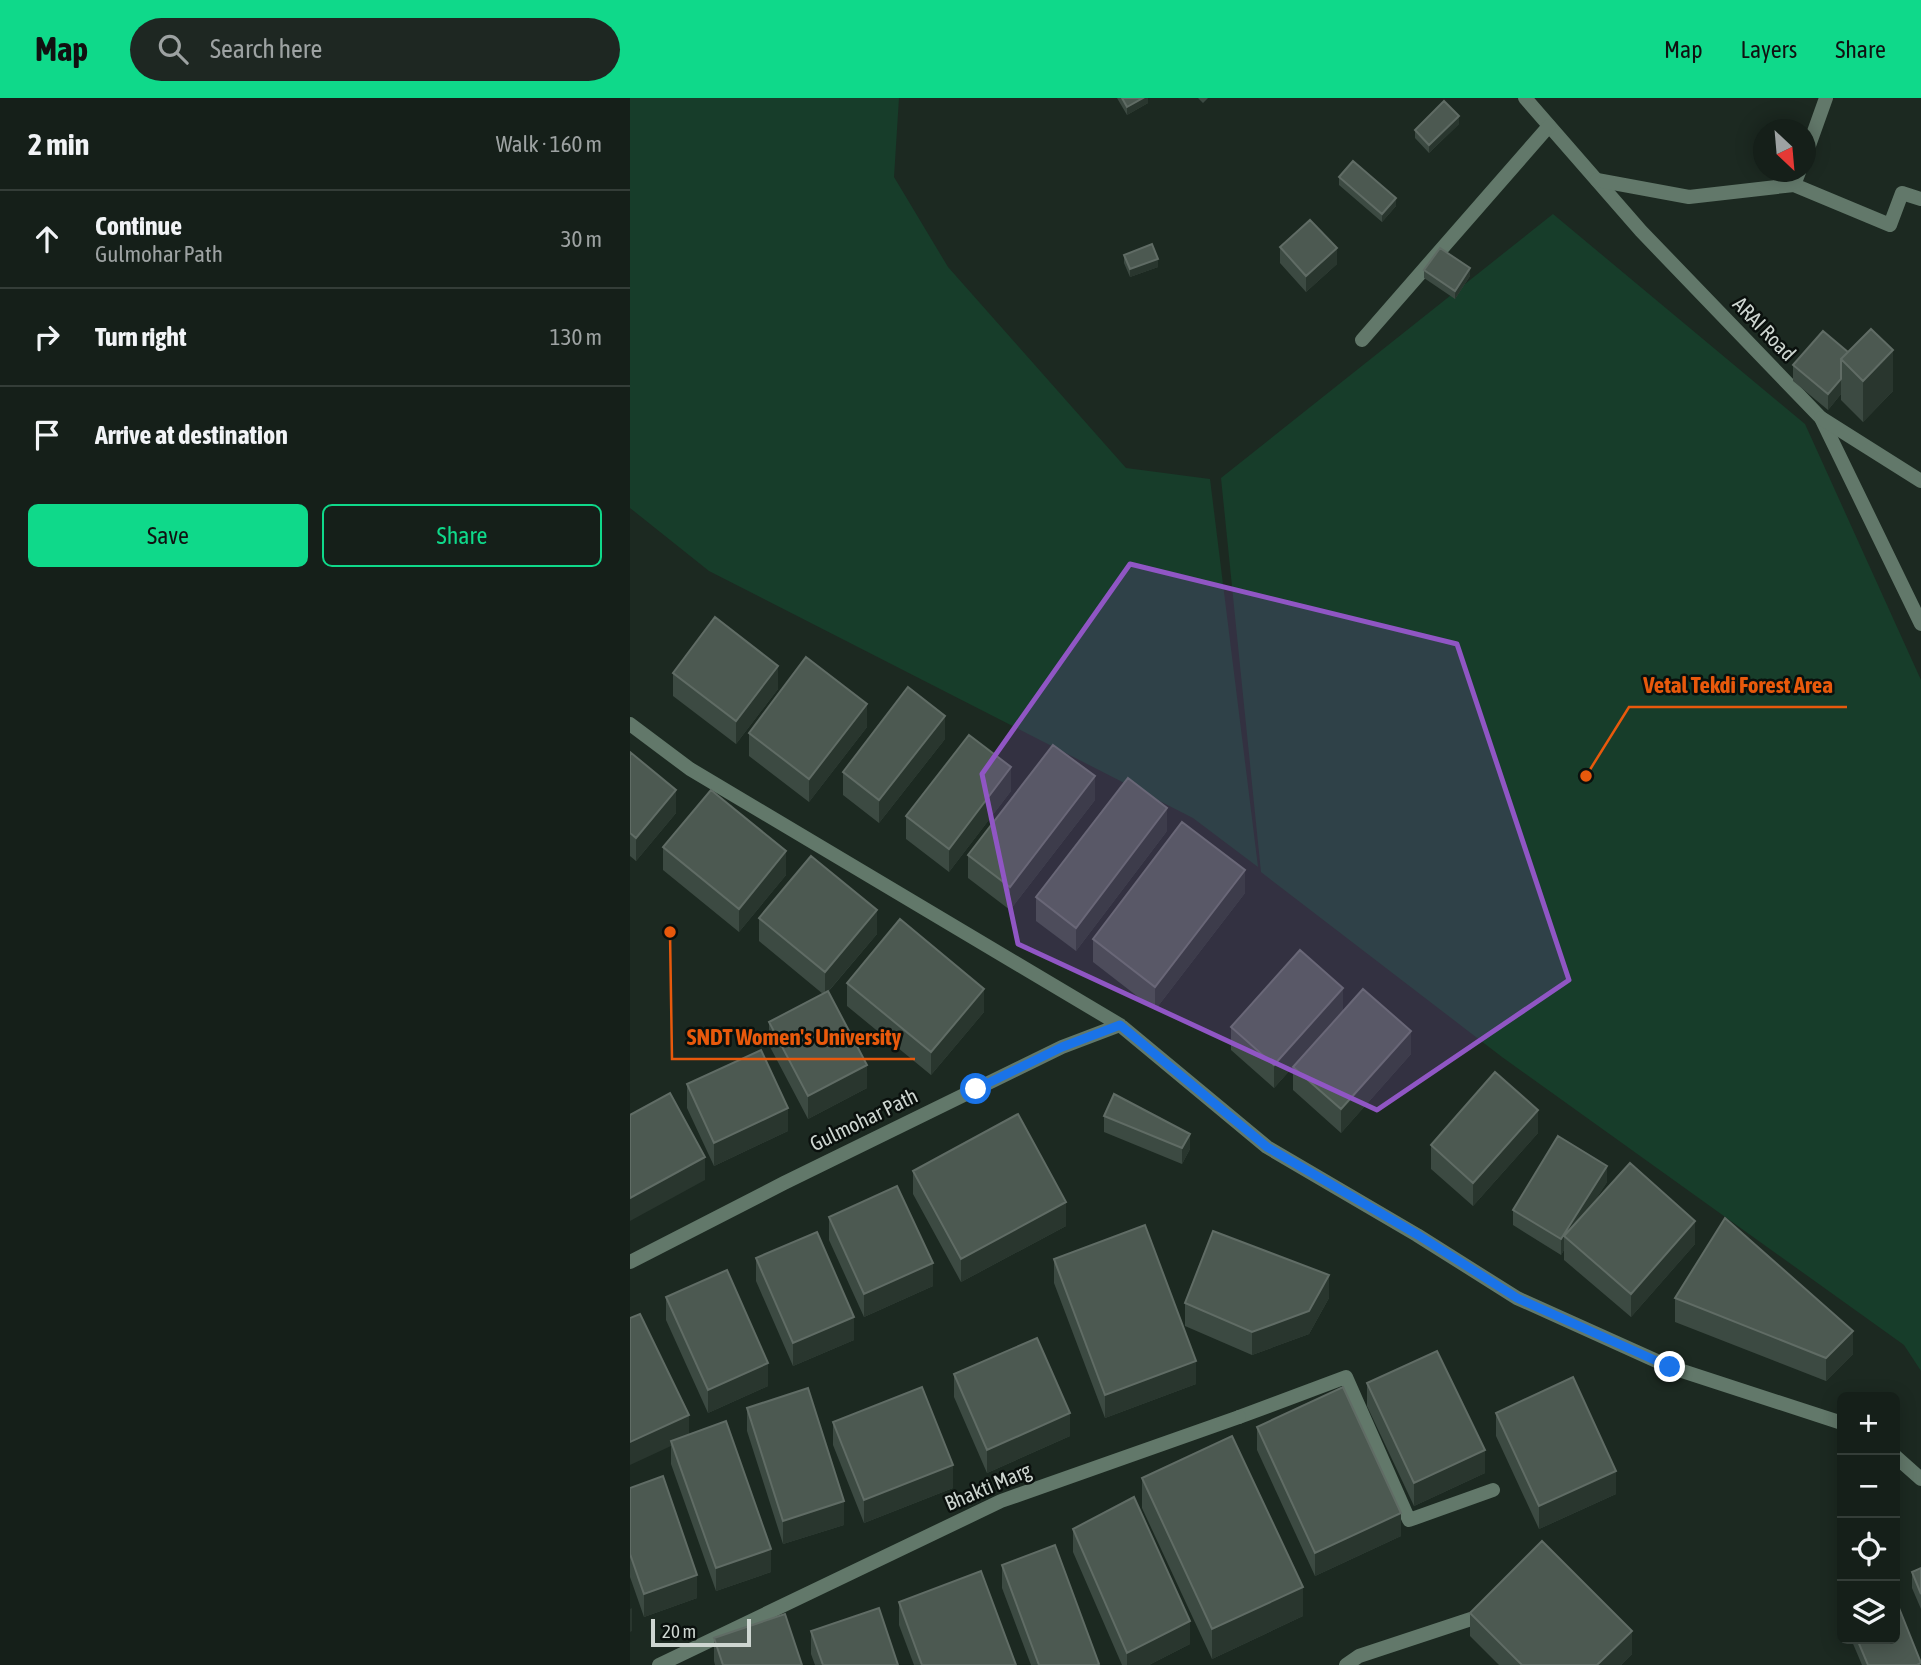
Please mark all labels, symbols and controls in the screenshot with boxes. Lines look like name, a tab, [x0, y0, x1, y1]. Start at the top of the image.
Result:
search box	[130, 18, 620, 81]
text: Map	[35, 30, 88, 68]
icon: search	[154, 30, 192, 68]
text: Search here	[210, 34, 322, 64]
text: Map	[1664, 36, 1703, 63]
text: Layers	[1741, 36, 1797, 63]
text: Share	[1835, 36, 1886, 63]
north arrow	[1753, 119, 1816, 182]
text: 2 min	[28, 127, 89, 161]
text: Walk · 160 m	[496, 131, 602, 157]
text: Continue	[95, 211, 182, 241]
icon: ahead	[28, 220, 66, 258]
text: 30 m	[561, 226, 602, 252]
text: Gulmohar Path	[95, 241, 223, 267]
street label: ARAI Road	[1729, 291, 1801, 365]
icon: right	[28, 318, 66, 356]
text: Turn right	[95, 322, 186, 352]
text: 130 m	[550, 324, 602, 350]
icon: arrive	[28, 416, 66, 454]
text: Arrive at destination	[95, 420, 288, 450]
button: Save	[28, 504, 308, 567]
button: Share	[322, 504, 602, 567]
callout: Vetal Tekdi Forest Area	[1629, 663, 1847, 707]
text: Vetal Tekdi Forest Area	[1642, 672, 1833, 698]
callout: SNDT Women's University	[672, 1015, 915, 1059]
text: SNDT Women's University	[687, 1024, 902, 1050]
route start	[960, 1073, 991, 1104]
street label: Gulmohar Path	[806, 1083, 921, 1155]
route end	[1654, 1351, 1685, 1382]
map controls	[1837, 1392, 1900, 1644]
button: +	[1837, 1392, 1900, 1455]
button: −	[1837, 1455, 1900, 1518]
street label: Bhakti Marg	[941, 1457, 1034, 1515]
button: locate	[1837, 1518, 1900, 1581]
button: layers	[1837, 1581, 1900, 1644]
scale bar	[651, 1616, 751, 1648]
text: 20 m	[662, 1620, 696, 1642]

